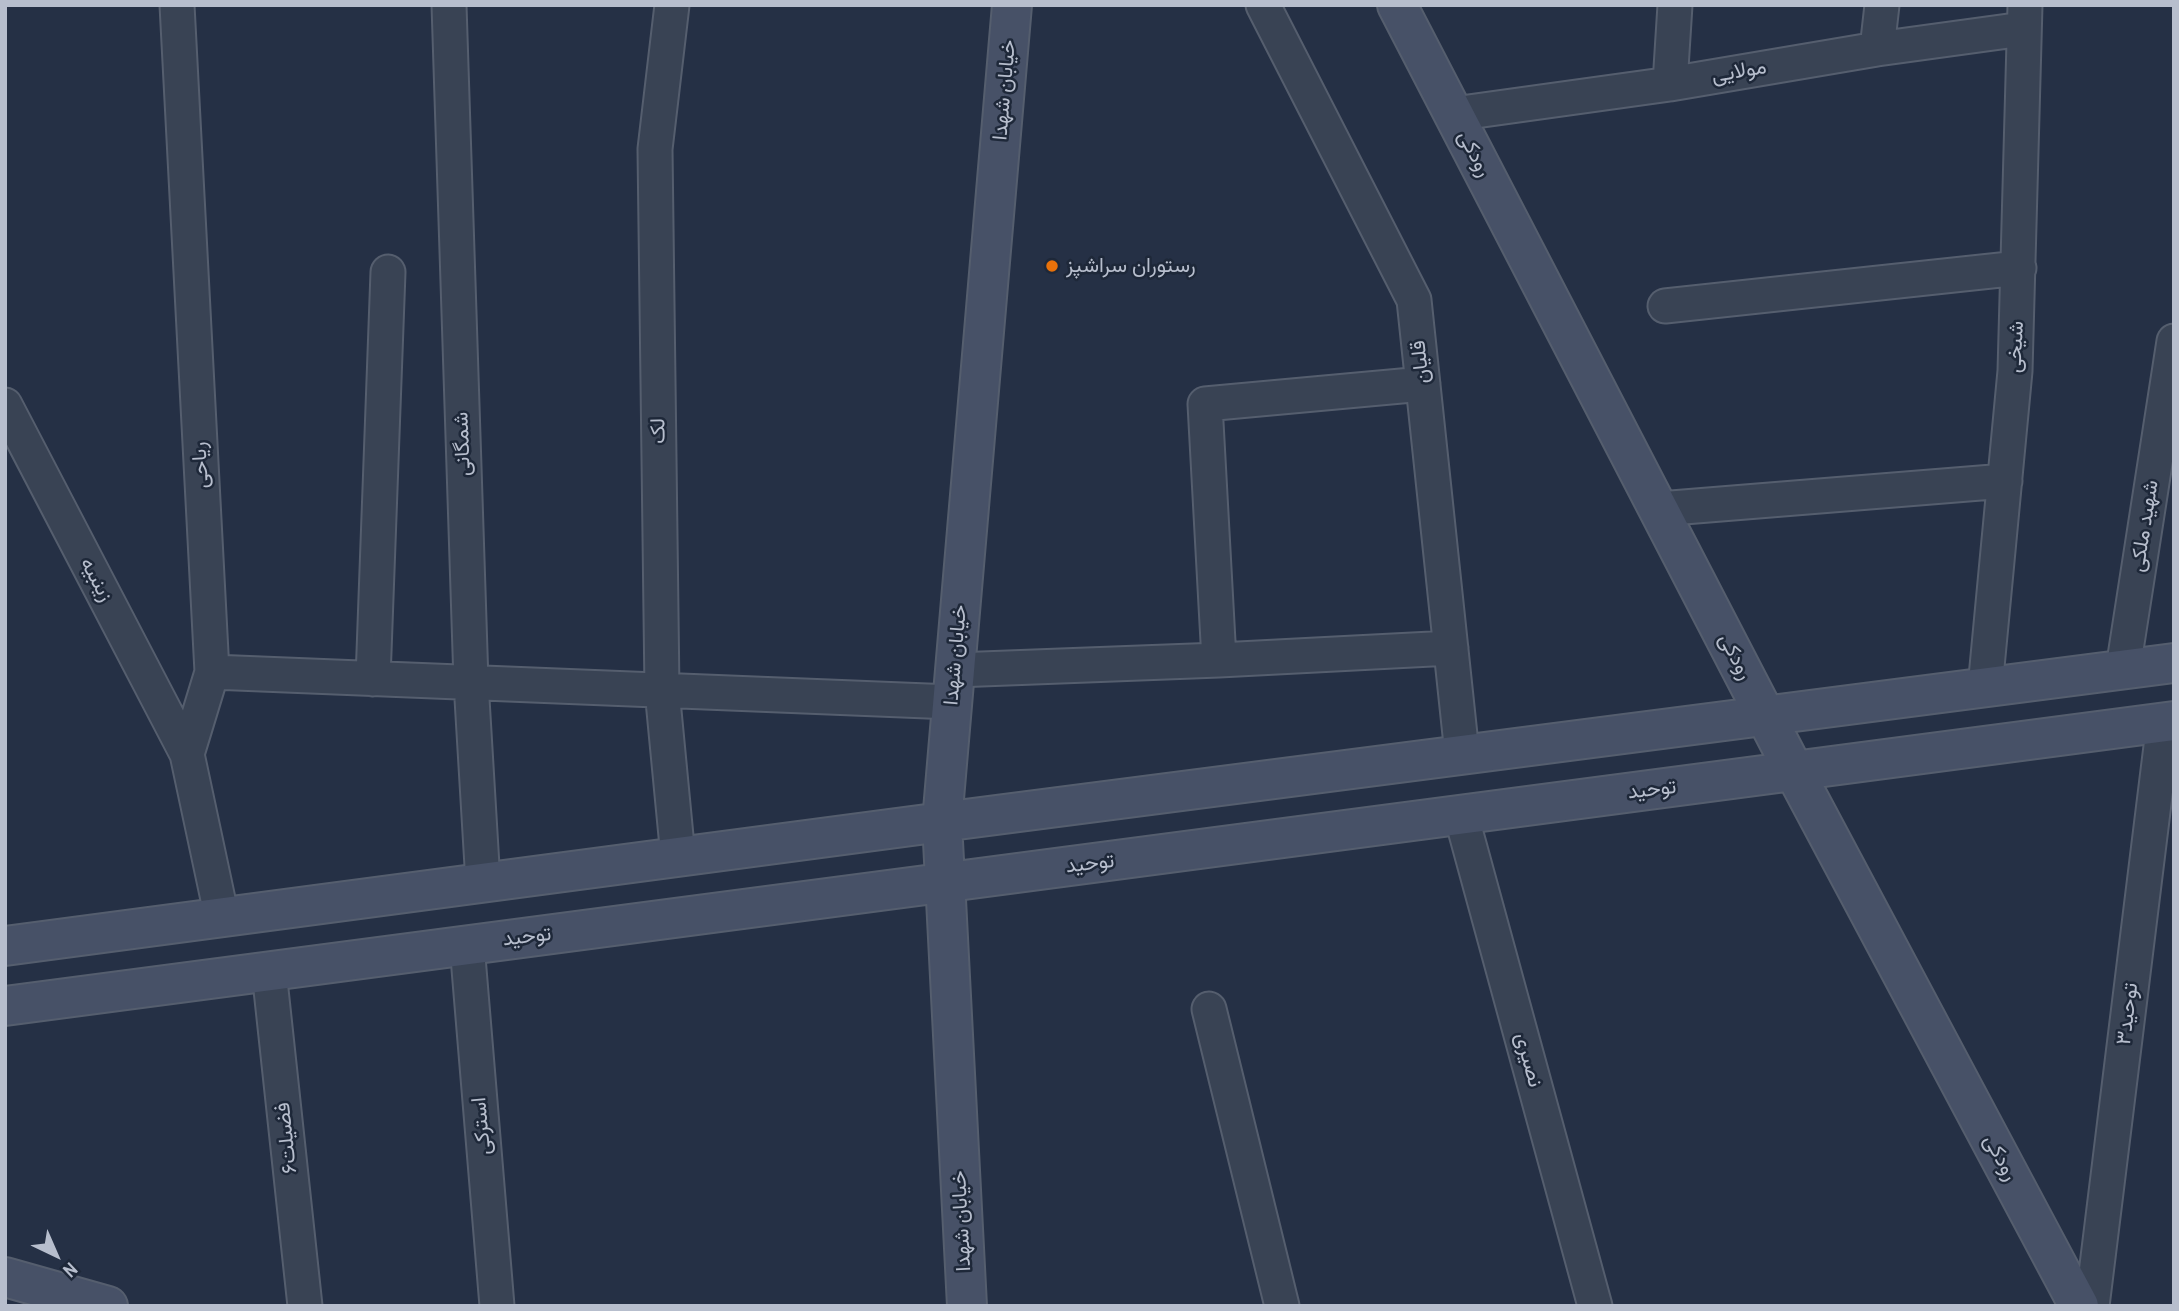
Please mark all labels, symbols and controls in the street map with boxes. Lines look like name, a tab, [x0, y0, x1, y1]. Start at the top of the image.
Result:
street label: خیابان شهدا	[988, 39, 1022, 141]
street label: مولایی	[1709, 55, 1769, 89]
street label: رودکی	[1452, 126, 1496, 182]
place label: رستوران سراشپز	[1066, 253, 1196, 279]
marker: رستوران سراشپز	[1044, 258, 1060, 274]
street label: شیخی	[2002, 320, 2030, 374]
street label: قلیان	[1406, 339, 1436, 385]
street label: شمگانی	[449, 411, 477, 477]
street label: لک	[646, 418, 672, 444]
street label: ریاحی	[187, 441, 215, 489]
street label: شهید ملکی	[2125, 478, 2165, 574]
street label: زینبیه	[74, 554, 118, 606]
street label: خیابان شهدا	[939, 604, 973, 706]
street label: رودکی	[1713, 629, 1757, 685]
street label: توحید	[1626, 775, 1678, 805]
street label: توحید	[1064, 849, 1116, 879]
street label: توحید	[501, 922, 553, 952]
street label: توحید۳	[2112, 981, 2144, 1047]
street label: نصیری	[1509, 1030, 1547, 1090]
street label: استرکی	[467, 1096, 497, 1156]
street label: فضیلت۶	[271, 1101, 303, 1175]
street label: رودکی	[1977, 1130, 2023, 1186]
street label: خیابان شهدا	[947, 1170, 977, 1272]
north arrow	[21, 1220, 91, 1290]
text: N	[58, 1257, 84, 1283]

